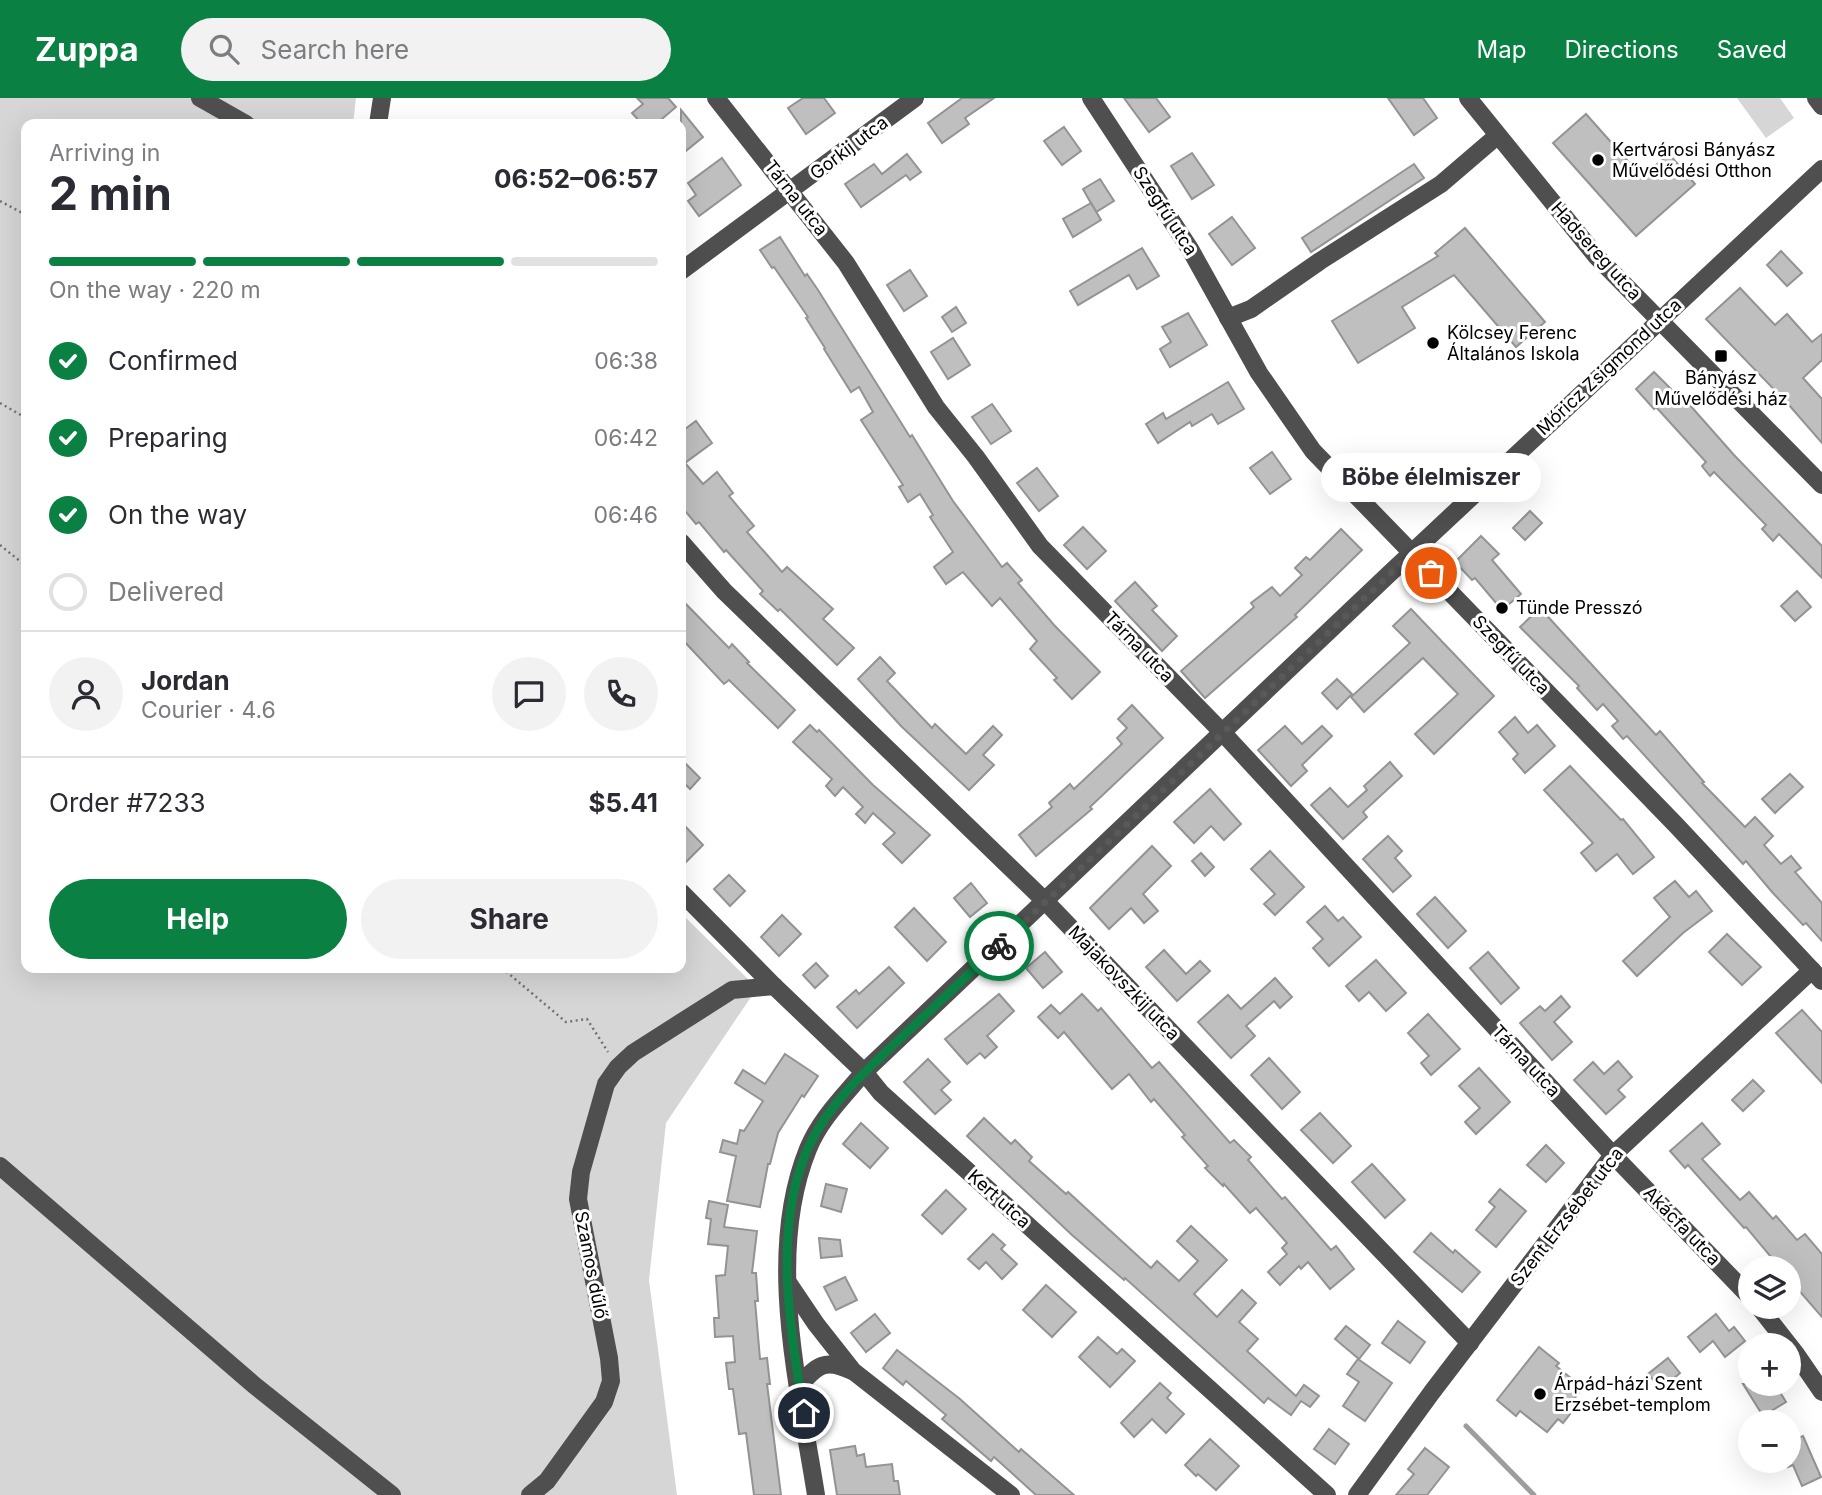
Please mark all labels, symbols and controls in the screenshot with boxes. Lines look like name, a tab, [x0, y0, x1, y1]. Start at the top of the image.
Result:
search box	[181, 18, 671, 81]
text: Zuppa	[35, 29, 139, 69]
icon: search	[205, 30, 243, 68]
text: Search here	[261, 34, 409, 65]
text: Map	[1477, 35, 1526, 64]
text: Directions	[1564, 35, 1679, 64]
text: Saved	[1717, 35, 1787, 64]
street label: Gorkij utca	[806, 112, 892, 184]
text: Arriving in	[49, 139, 160, 167]
place label: Kertvárosi Bányász Művelődési Otthon	[1612, 139, 1775, 181]
marker: Kertvárosi Bányász Művelődési Otthon	[1590, 152, 1606, 168]
street label: Tárna utca	[760, 156, 832, 240]
street label: Szegfű utca	[1129, 162, 1202, 259]
text: 06:52–06:57	[494, 163, 658, 194]
text: 2 min	[49, 165, 172, 221]
street label: Hadsereg utca	[1547, 197, 1646, 304]
text: On the way · 220 m	[49, 276, 261, 304]
street label: Móricz Zsigmond utca	[1532, 294, 1685, 439]
place label: Kölcsey Ferenc Általános Iskola	[1447, 322, 1580, 364]
marker: Kölcsey Ferenc Általános Iskola	[1425, 335, 1441, 351]
icon: check	[49, 342, 87, 380]
text: Confirmed	[108, 345, 238, 376]
text: 06:38	[594, 347, 658, 375]
marker: Bányász Művelődési ház	[1713, 348, 1729, 364]
place label: Bányász Művelődési ház	[1654, 367, 1788, 409]
icon: check	[49, 419, 87, 457]
text: Preparing	[108, 422, 228, 453]
text: 06:42	[594, 424, 658, 452]
callout: Böbe élelmiszer	[1321, 454, 1541, 503]
text: Böbe élelmiszer	[1342, 463, 1520, 491]
icon: check	[49, 496, 87, 534]
text: On the way	[108, 499, 247, 530]
text: 06:46	[593, 501, 658, 529]
pin	[1401, 543, 1461, 603]
icon: bag	[1412, 554, 1450, 592]
text: Delivered	[108, 576, 224, 607]
place label: Tünde Presszó	[1516, 597, 1643, 618]
marker: Tünde Presszó	[1494, 600, 1510, 616]
street label: Tárna utca	[1100, 607, 1178, 686]
street label: Szegfű utca	[1468, 611, 1554, 699]
button: person	[49, 657, 123, 731]
button: chat	[492, 657, 566, 731]
button: phone	[584, 657, 658, 731]
text: Jordan	[141, 665, 230, 696]
text: Courier · 4.6	[141, 696, 276, 724]
text: Order #7233	[49, 787, 206, 818]
text: $5.41	[588, 787, 658, 818]
button: Help	[49, 879, 347, 959]
button: Share	[361, 879, 658, 959]
courier	[964, 911, 1034, 981]
street label: Majakovszkij utca	[1064, 921, 1184, 1044]
icon: bike	[980, 927, 1018, 965]
street label: Tárna utca	[1488, 1021, 1565, 1101]
street label: Szent Erzsébet utca	[1506, 1143, 1627, 1290]
street label: Kert utca	[964, 1165, 1035, 1232]
street label: Akácfa utca	[1640, 1182, 1725, 1269]
street label: Szamos dűlő	[571, 1209, 612, 1321]
map controls	[1738, 1256, 1801, 1473]
button: layers	[1738, 1256, 1801, 1319]
button: +	[1738, 1333, 1801, 1396]
place label: Árpád-házi Szent Erzsébet-templom	[1554, 1372, 1711, 1415]
pin	[774, 1383, 834, 1443]
marker: Árpád-házi Szent Erzsébet-templom	[1532, 1386, 1548, 1402]
icon: home	[785, 1394, 823, 1432]
button: −	[1738, 1410, 1801, 1473]

